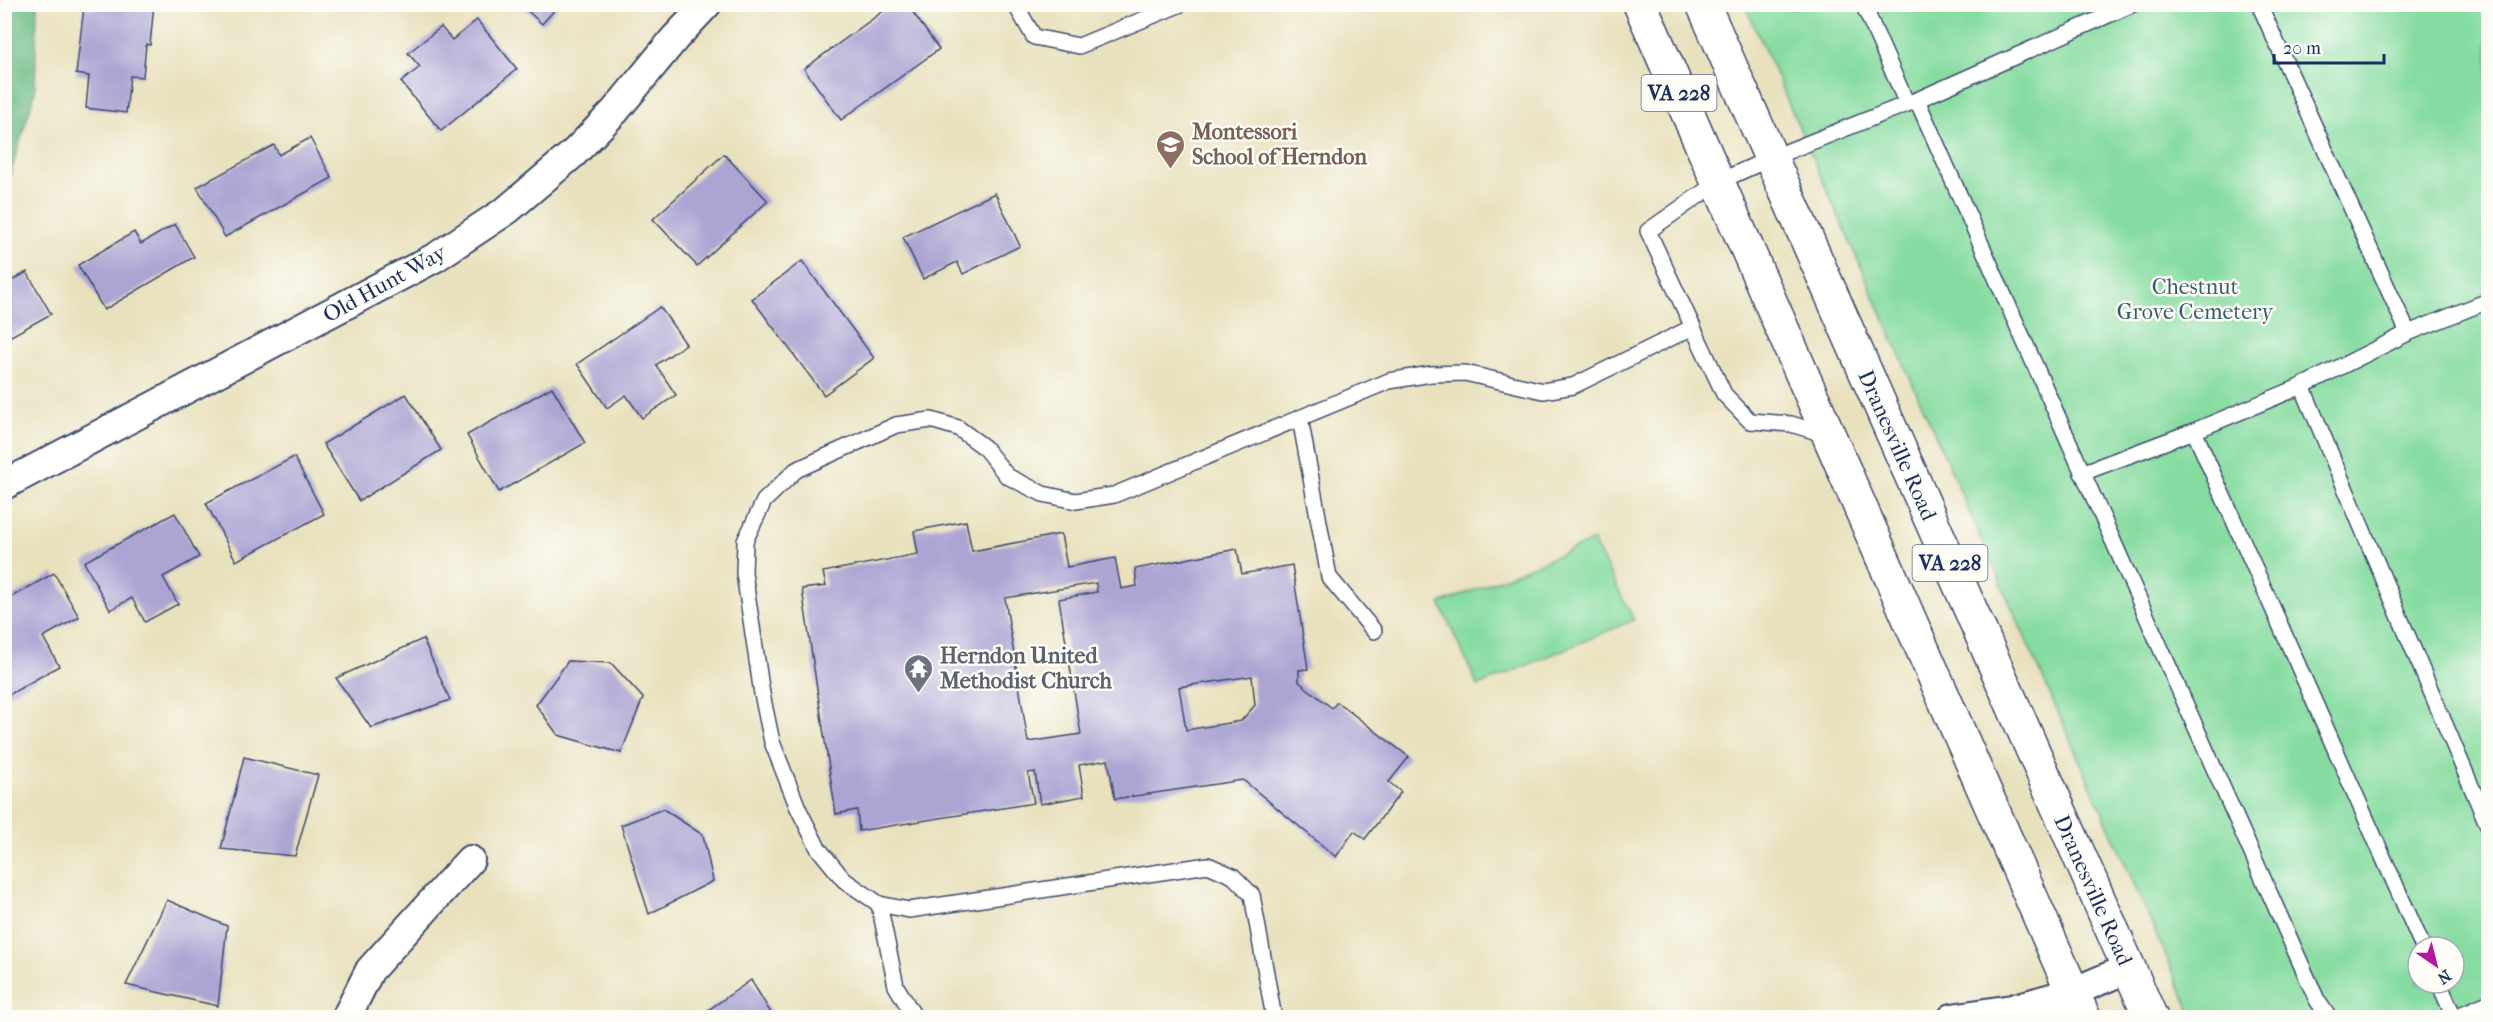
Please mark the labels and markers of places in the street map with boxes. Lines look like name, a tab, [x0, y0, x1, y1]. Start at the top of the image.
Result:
place label: Montessori School of Herndon	[1191, 119, 1367, 170]
school or university icon: Montessori School of Herndon	[1155, 128, 1187, 170]
place label: Herndon United Methodist Church	[939, 643, 1112, 694]
temple icon: Herndon United Methodist Church	[903, 652, 935, 694]

